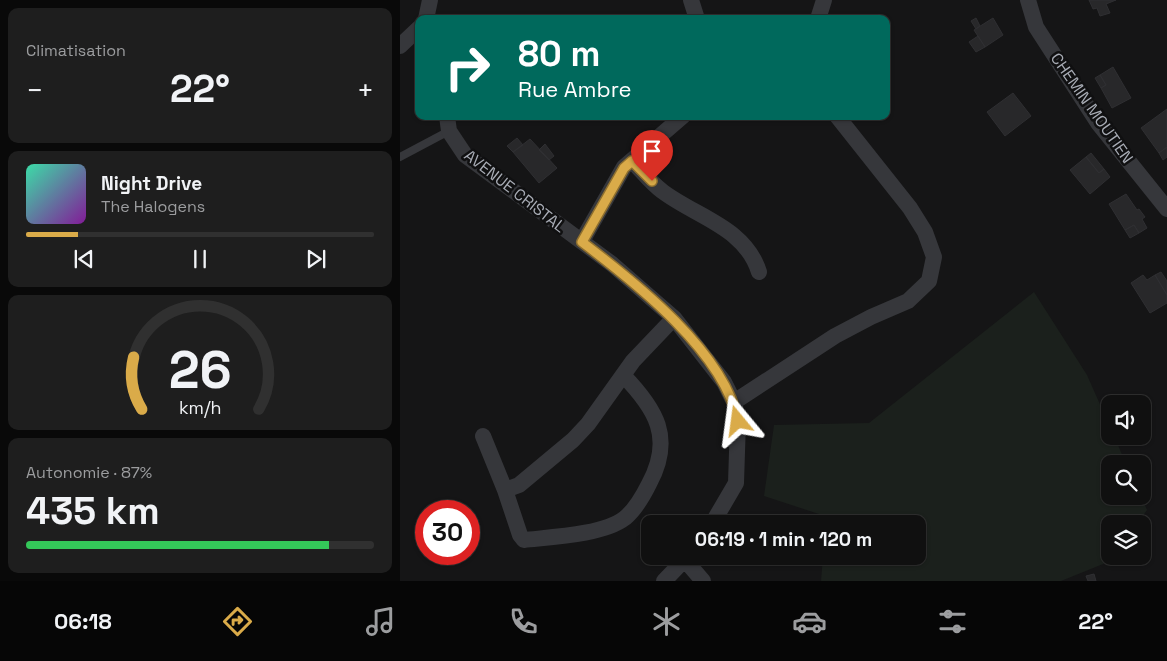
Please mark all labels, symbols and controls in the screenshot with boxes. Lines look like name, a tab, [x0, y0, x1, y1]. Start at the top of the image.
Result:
text: 80 m	[518, 32, 600, 76]
icon: right	[435, 35, 500, 100]
text: Climatisation	[26, 40, 126, 61]
street label: CHEMIN MOUTIEN	[1046, 49, 1138, 167]
text: 22°	[170, 65, 230, 113]
text: −	[26, 72, 43, 108]
text: +	[357, 72, 374, 108]
text: Rue Ambre	[518, 75, 632, 103]
pin	[631, 130, 673, 181]
icon: arrive	[638, 137, 666, 165]
street label: AVENUE CRISTAL	[460, 145, 570, 237]
text: Night Drive	[101, 171, 202, 196]
text: The Halogens	[101, 196, 205, 217]
icon: previous	[70, 245, 98, 273]
icon: pause	[186, 245, 214, 273]
icon: next	[302, 245, 330, 273]
text: 26	[168, 337, 232, 403]
position arrow	[711, 394, 763, 446]
map controls	[1101, 395, 1151, 565]
button: sound	[1101, 395, 1151, 445]
text: km/h	[179, 396, 221, 419]
button: search	[1101, 455, 1151, 505]
text: Autonomie · 87%	[26, 462, 152, 483]
text: 435 km	[26, 487, 160, 535]
speed limit sign: 30	[415, 500, 480, 565]
button: layers	[1101, 515, 1151, 565]
text: 06:19 · 1 min · 120 m	[695, 527, 872, 552]
icon: directions	[220, 604, 255, 639]
icon: music	[363, 604, 398, 639]
icon: phone	[506, 604, 541, 639]
icon: climate	[649, 604, 684, 639]
icon: car	[792, 604, 827, 639]
icon: filters	[935, 604, 970, 639]
text: 06:18	[54, 607, 112, 635]
text: 22°	[1078, 607, 1113, 635]

